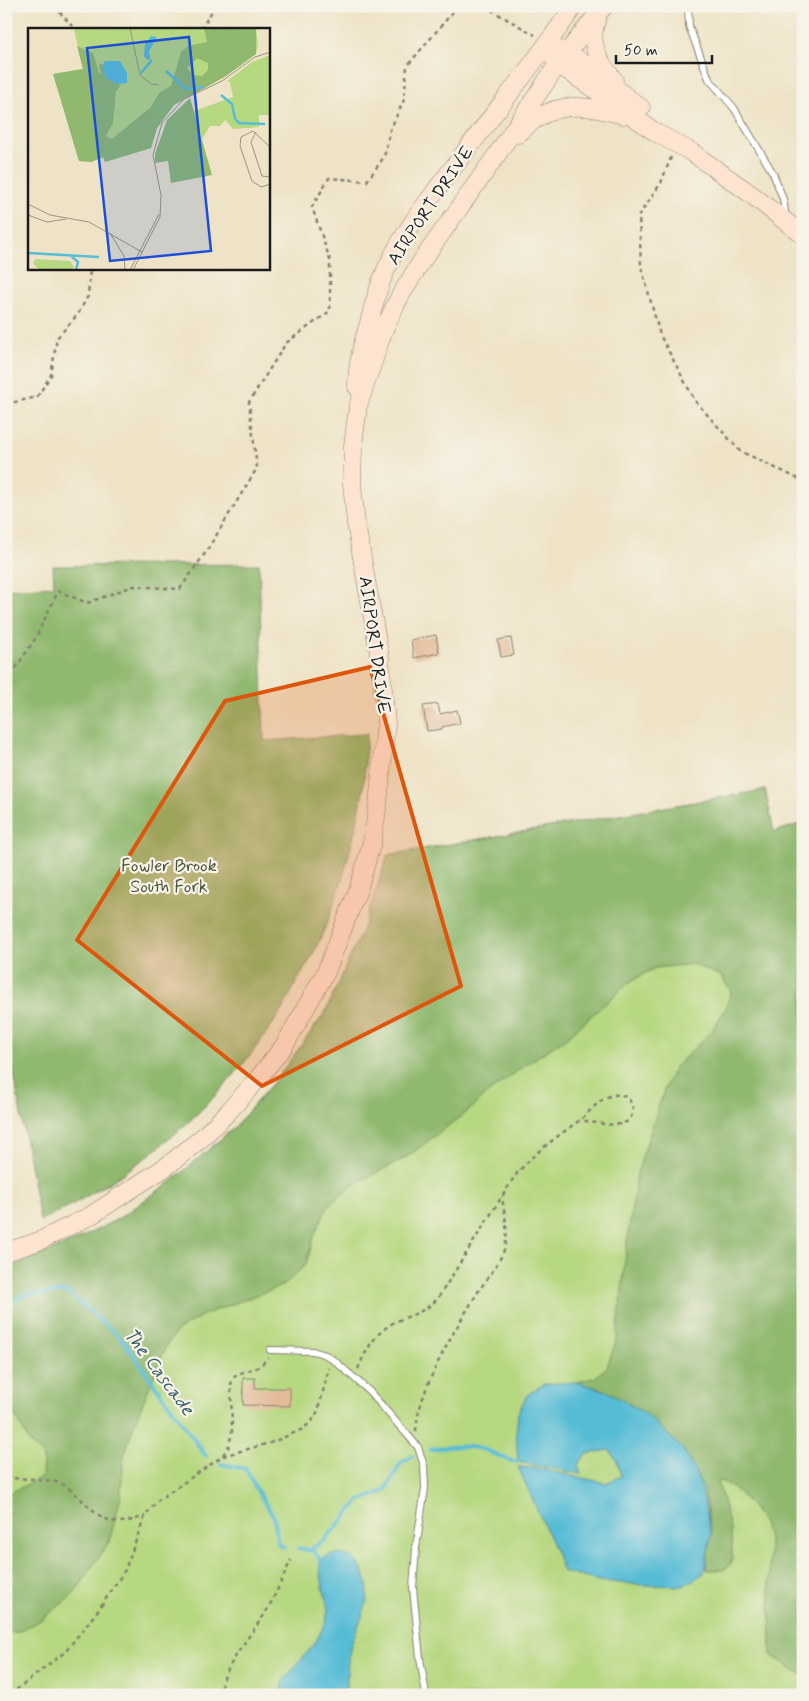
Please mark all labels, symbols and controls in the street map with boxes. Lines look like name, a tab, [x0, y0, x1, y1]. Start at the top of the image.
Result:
inset map	[28, 28, 270, 270]
scale bar	[616, 32, 713, 64]
text: 50 m	[624, 41, 658, 61]
street label: AIRPORT DRIVE	[382, 141, 480, 270]
street label: AIRPORT DRIVE	[352, 575, 396, 716]
park label: Fowler Brook South Fork	[121, 854, 217, 899]
water label: The Cascade	[118, 1323, 200, 1421]

